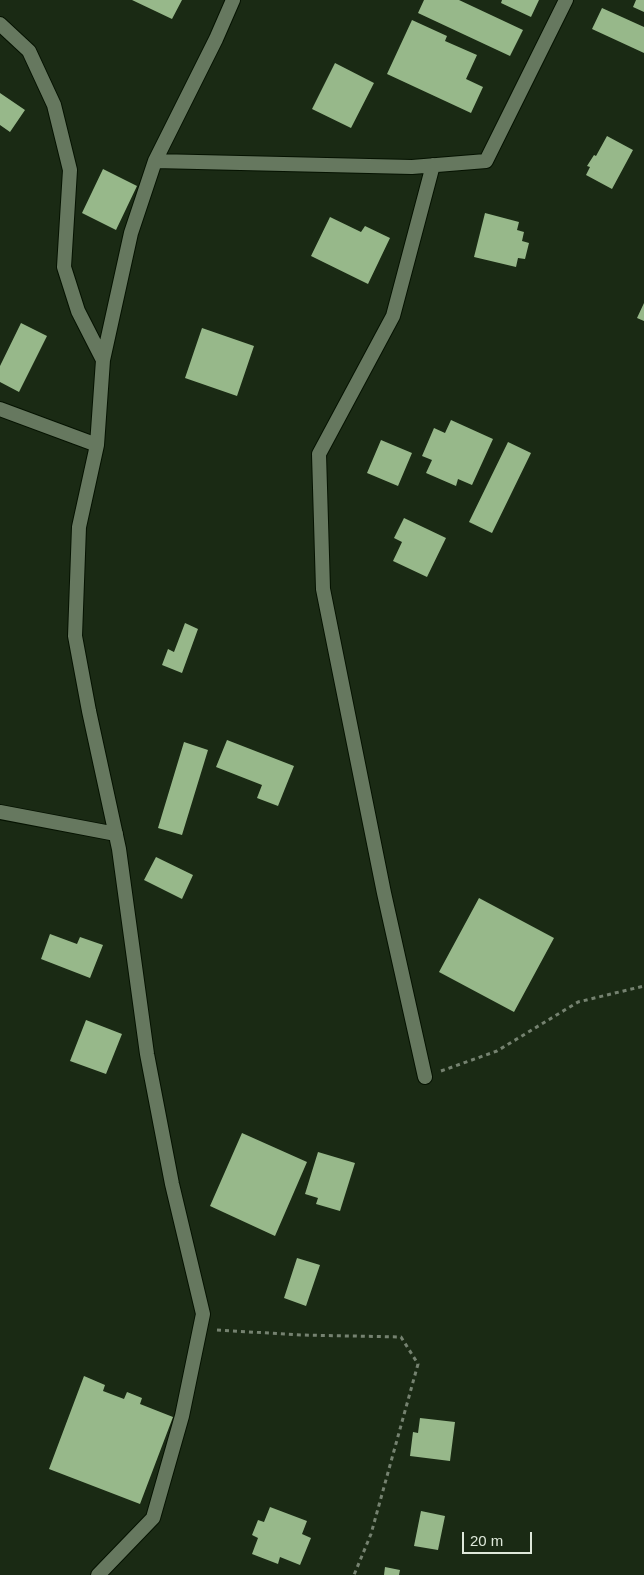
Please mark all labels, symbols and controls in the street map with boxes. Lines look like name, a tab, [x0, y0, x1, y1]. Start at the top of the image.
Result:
scale bar	[464, 1522, 534, 1554]
text: 20 m	[470, 1532, 503, 1549]

